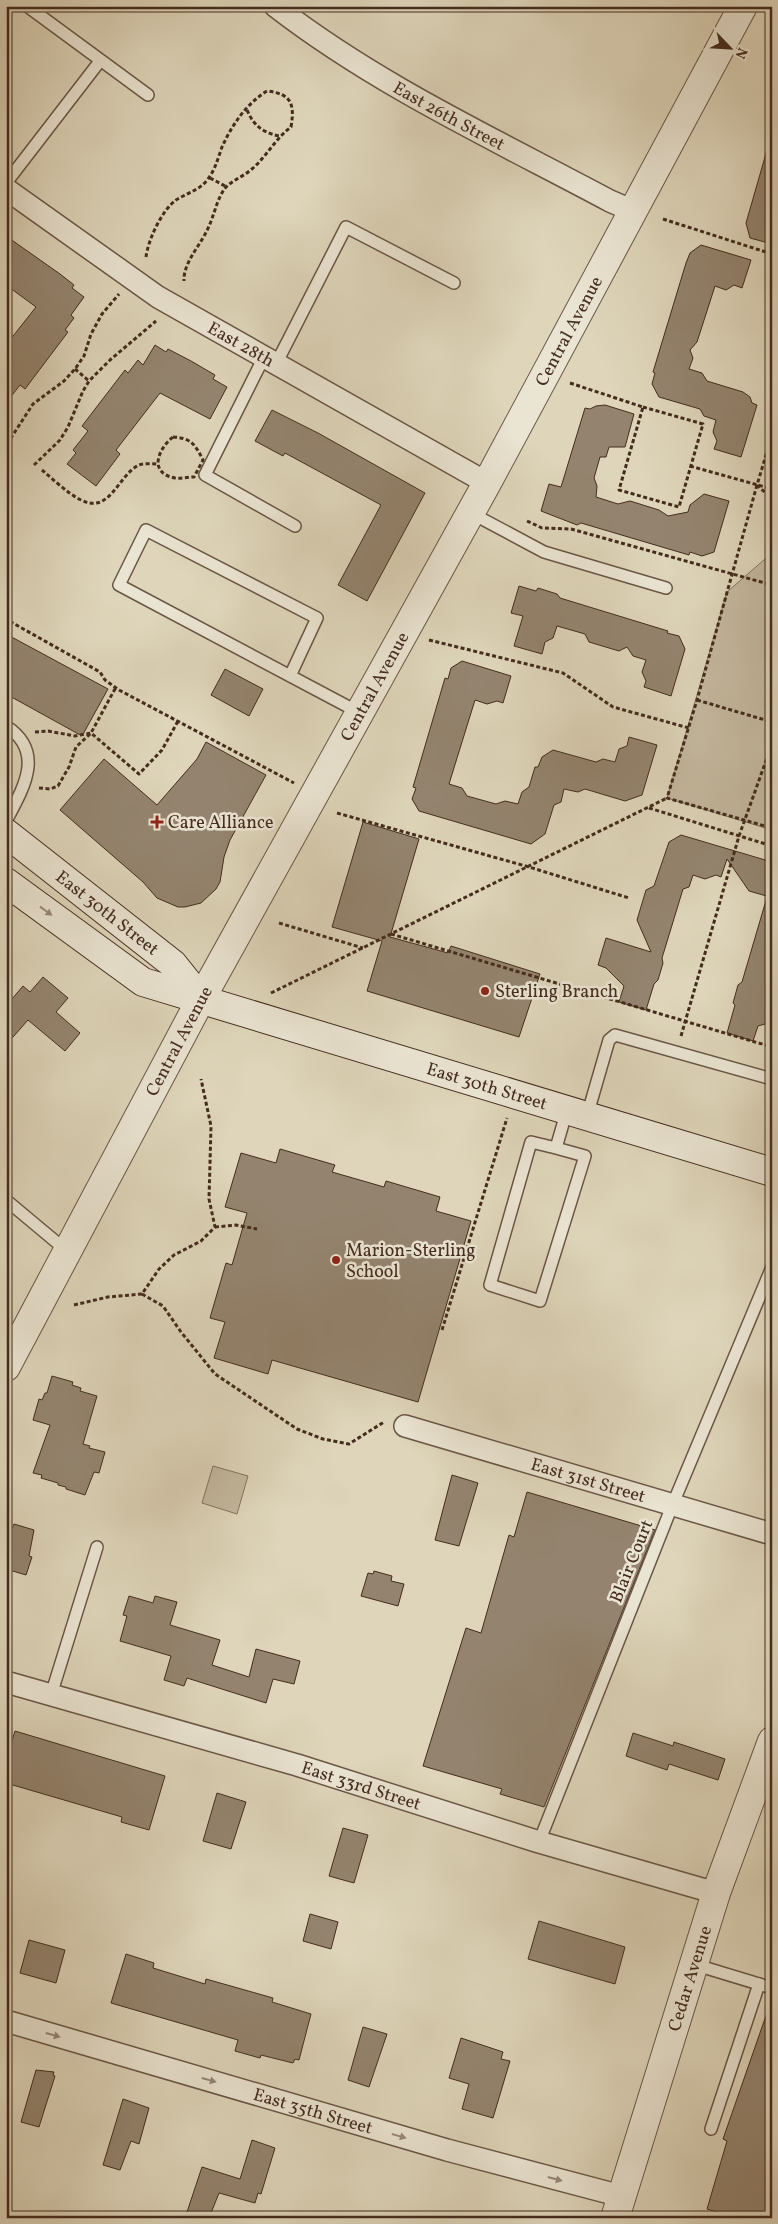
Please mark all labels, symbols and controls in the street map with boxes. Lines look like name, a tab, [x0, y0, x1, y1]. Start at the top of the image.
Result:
north arrow	[706, 22, 756, 72]
text: N	[730, 44, 751, 61]
street label: East 26th Street	[388, 76, 509, 158]
street label: Central Avenue	[530, 272, 610, 391]
street label: East 28th	[202, 316, 279, 374]
street label: Central Avenue	[335, 628, 416, 746]
place label: Care Alliance	[168, 811, 274, 836]
marker: Care Alliance	[150, 815, 164, 829]
street label: East 30th Street	[50, 865, 163, 962]
one-way arrow	[39, 906, 53, 916]
place label: Sterling Branch	[495, 980, 619, 1005]
street label: Central Avenue	[141, 982, 220, 1101]
marker: Sterling Branch	[479, 985, 491, 997]
street label: East 30th Street	[423, 1057, 550, 1117]
place label: Marion-Sterling School	[346, 1239, 475, 1285]
marker: Marion-Sterling School	[330, 1254, 342, 1266]
street label: East 31st Street	[527, 1453, 648, 1510]
street label: Blair Court	[604, 1516, 660, 1607]
street label: East 33rd Street	[298, 1756, 424, 1818]
street label: Cedar Avenue	[663, 1923, 719, 2035]
one-way arrow	[46, 2031, 61, 2039]
one-way arrow	[202, 2077, 217, 2085]
street label: East 35th Street	[250, 2083, 375, 2142]
one-way arrow	[391, 2132, 406, 2140]
one-way arrow	[548, 2175, 563, 2183]

